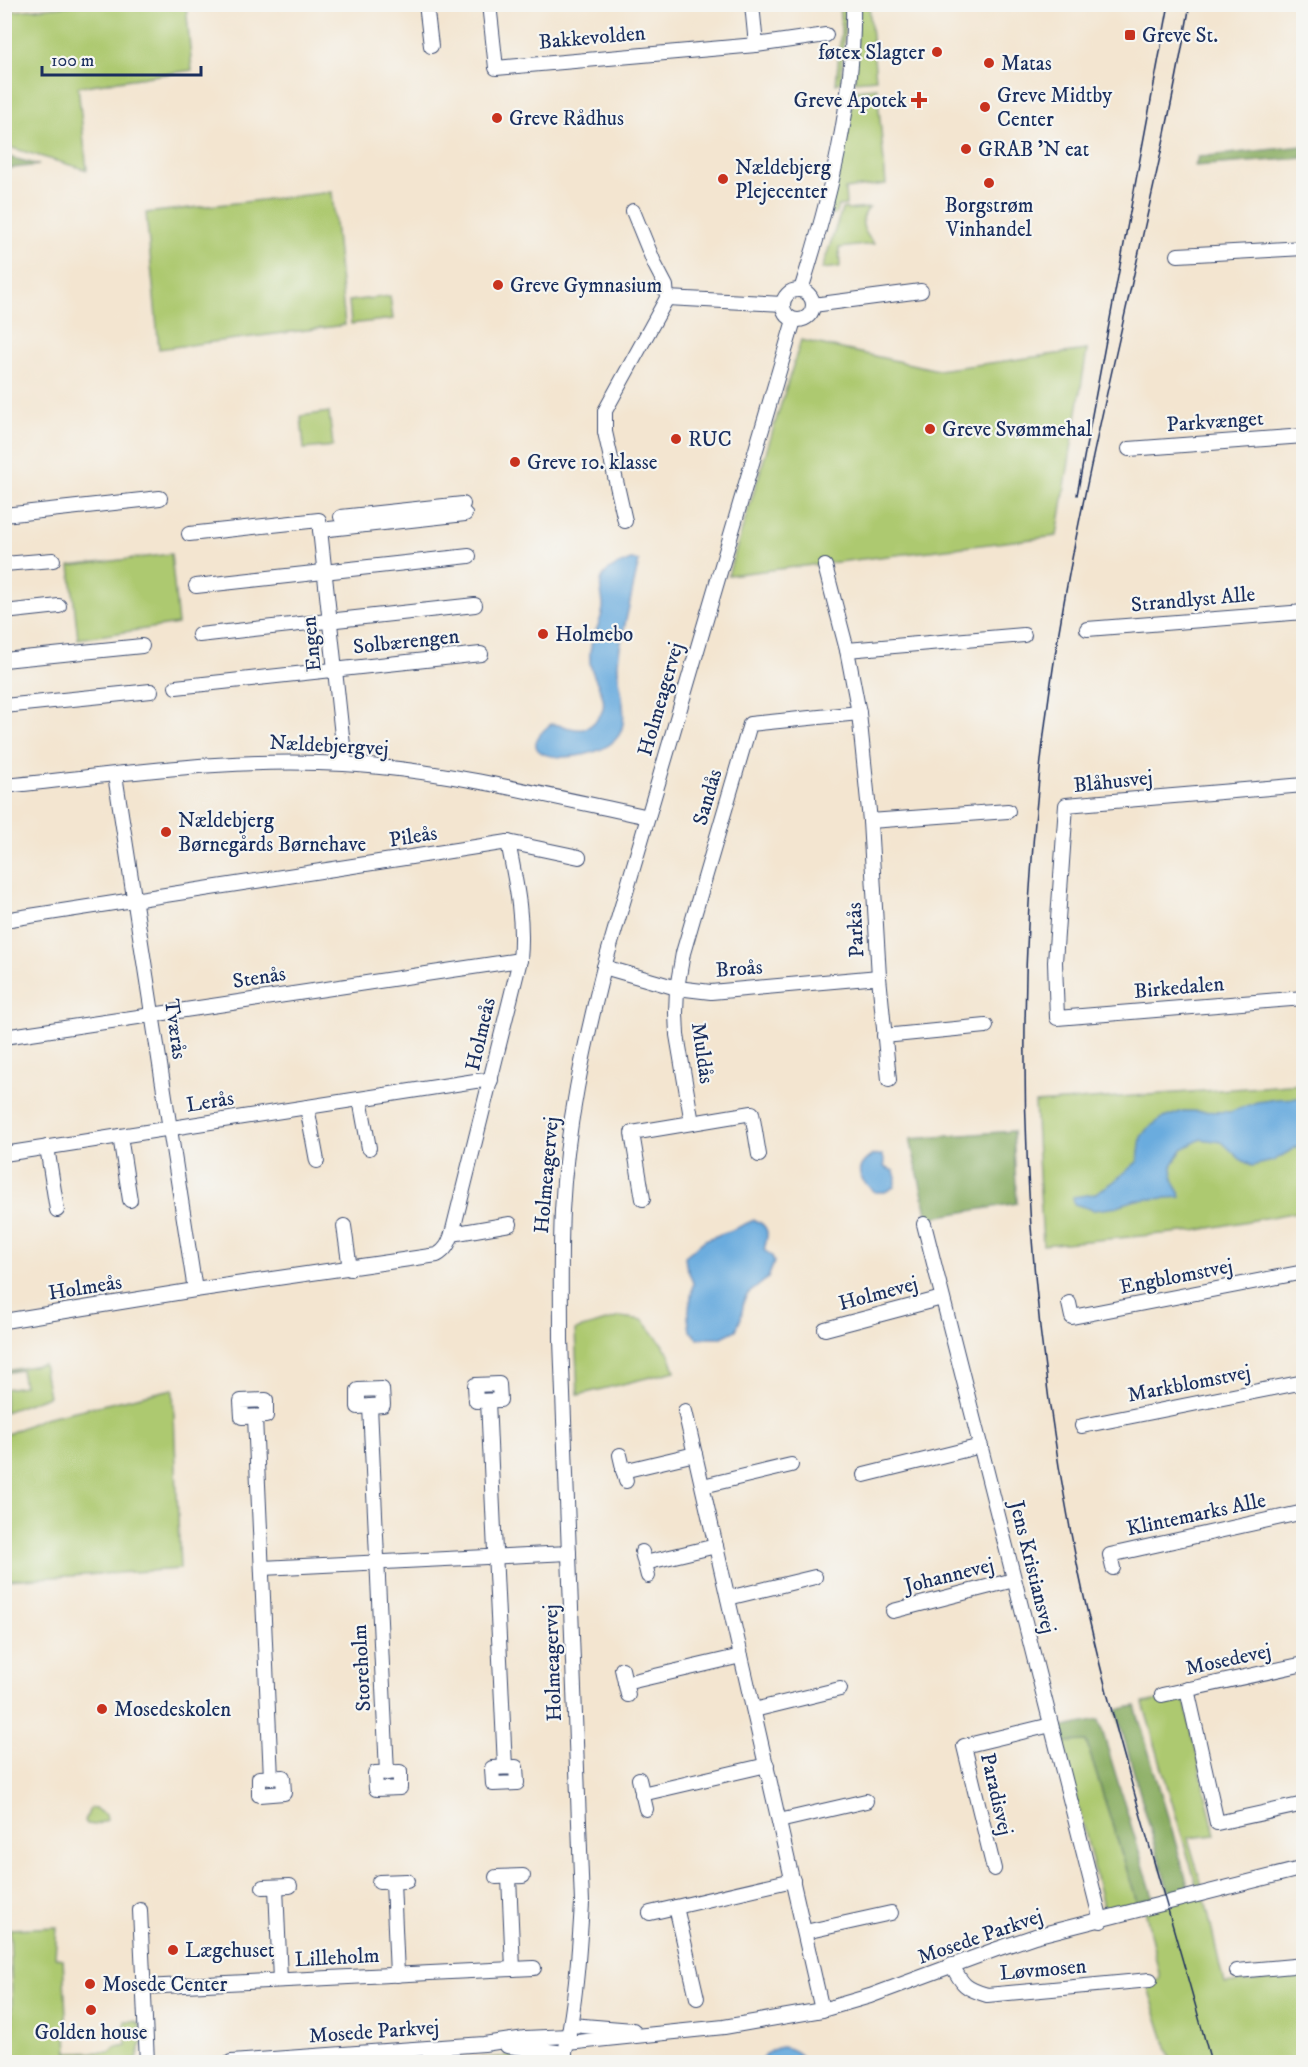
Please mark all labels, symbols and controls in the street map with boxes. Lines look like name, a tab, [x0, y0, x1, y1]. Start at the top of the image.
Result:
street label: Bakkevolden	[538, 20, 647, 56]
place label: Greve St.	[1142, 23, 1218, 49]
marker: Greve St.	[1123, 28, 1137, 42]
scale bar	[42, 39, 201, 77]
place label: føtex Slagter	[818, 40, 925, 66]
marker: føtex Slagter	[930, 45, 944, 59]
text: 100 m	[51, 50, 94, 72]
place label: Matas	[1001, 51, 1052, 77]
marker: Matas	[982, 56, 996, 70]
place label: Greve Midtby Center	[997, 83, 1113, 133]
place label: Greve Apotek	[793, 88, 908, 114]
marker: Greve Apotek	[912, 93, 926, 107]
marker: Greve Midtby Center	[978, 100, 992, 114]
place label: Greve Rådhus	[509, 106, 624, 132]
marker: Greve Rådhus	[490, 111, 504, 125]
place label: GRAB 'N eat	[978, 137, 1090, 163]
marker: GRAB 'N eat	[959, 142, 973, 156]
place label: Nældebjerg Plejecenter	[735, 155, 832, 205]
marker: Nældebjerg Plejecenter	[716, 172, 730, 186]
marker: Borgstrøm Vinhandel	[982, 176, 996, 190]
place label: Borgstrøm Vinhandel	[944, 193, 1034, 243]
place label: Greve Gymnasium	[510, 273, 662, 299]
marker: Greve Gymnasium	[491, 278, 505, 292]
street label: Parkvænget	[1166, 406, 1265, 438]
place label: Greve Svømmehal	[942, 417, 1093, 443]
marker: Greve Svømmehal	[923, 422, 937, 436]
place label: RUC	[688, 427, 732, 453]
marker: RUC	[669, 432, 683, 446]
place label: Greve 10. klasse	[527, 450, 658, 476]
marker: Greve 10. klasse	[508, 455, 522, 469]
street label: Strandlyst Alle	[1130, 582, 1257, 618]
street label: Engen	[296, 615, 328, 673]
place label: Holmebo	[555, 622, 633, 648]
street label: Solbærengen	[352, 623, 461, 661]
marker: Holmebo	[536, 627, 550, 641]
street label: Holmeagervej	[632, 639, 690, 759]
street label: Nældebjergvej	[269, 730, 389, 762]
street label: Blåhusvej	[1072, 765, 1154, 799]
street label: Sandås	[688, 766, 728, 828]
place label: Nældebjerg Børnegårds Børnehave	[178, 808, 367, 858]
street label: Pileås	[387, 820, 439, 854]
marker: Nældebjerg Børnegårds Børnehave	[159, 825, 173, 839]
street label: Parkås	[842, 902, 870, 958]
street label: Broås	[715, 954, 763, 984]
street label: Stenås	[231, 961, 288, 995]
street label: Birkedalen	[1133, 971, 1225, 1005]
street label: Holmeås	[460, 995, 502, 1073]
street label: Tværås	[158, 997, 192, 1061]
street label: Muldås	[685, 1021, 719, 1086]
street label: Lerås	[185, 1085, 236, 1119]
street label: Holmeagervej	[529, 1116, 565, 1235]
street label: Engblomstvej	[1117, 1253, 1235, 1301]
street label: Holmeås	[47, 1269, 124, 1307]
street label: Holmevej	[836, 1271, 921, 1317]
street label: Markblomstvej	[1125, 1359, 1253, 1409]
street label: Klintemarks Alle	[1124, 1487, 1269, 1542]
street label: Jens Kristiansvej	[1002, 1496, 1061, 1636]
street label: Johannevej	[900, 1552, 997, 1600]
street label: Holmeagervej	[538, 1604, 568, 1722]
street label: Storeholm	[347, 1623, 377, 1712]
street label: Mosedevej	[1183, 1638, 1273, 1682]
place label: Mosedeskolen	[114, 1697, 231, 1723]
marker: Mosedeskolen	[95, 1702, 109, 1716]
street label: Paradisvej	[974, 1751, 1018, 1838]
street label: Mosede Parkvej	[914, 1903, 1046, 1971]
place label: Lægehuset	[185, 1938, 275, 1964]
marker: Lægehuset	[166, 1943, 180, 1957]
street label: Lilleholm	[294, 1943, 380, 1973]
street label: Løvmosen	[999, 1953, 1088, 1987]
place label: Mosede Center	[102, 1972, 227, 1998]
marker: Mosede Center	[83, 1977, 97, 1991]
marker: Golden house	[84, 2003, 98, 2017]
street label: Mosede Parkvej	[308, 2014, 440, 2050]
place label: Golden house	[35, 2020, 148, 2046]

